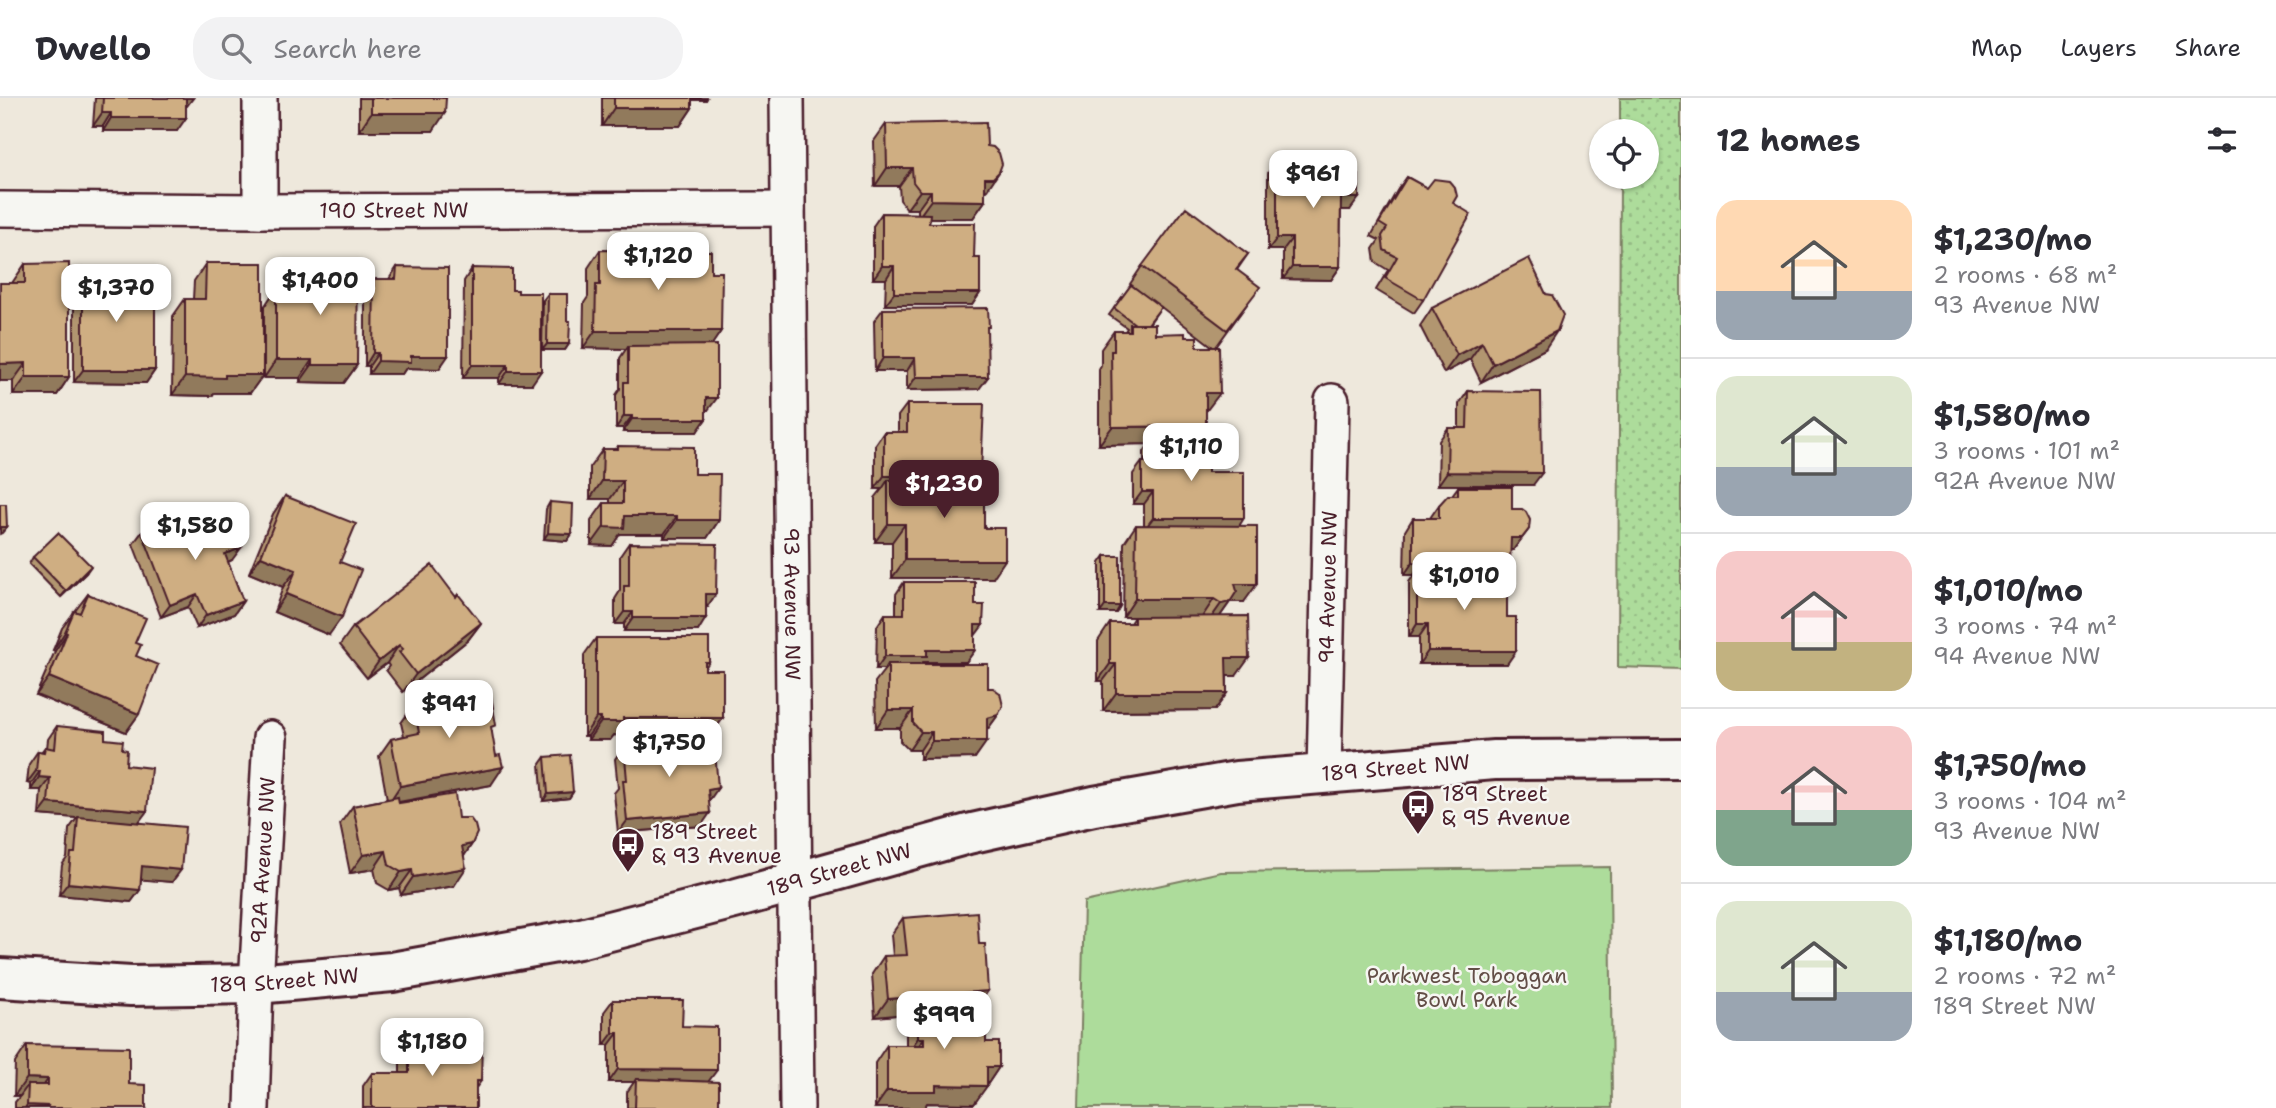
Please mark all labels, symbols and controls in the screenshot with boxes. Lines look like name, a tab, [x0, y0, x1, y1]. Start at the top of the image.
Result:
search box	[193, 17, 683, 80]
text: Dwello	[35, 26, 151, 71]
icon: search	[217, 29, 255, 67]
text: Search here	[273, 31, 422, 66]
text: Map	[1971, 32, 2022, 64]
text: Layers	[2060, 32, 2137, 64]
text: Share	[2175, 32, 2241, 64]
map controls	[1589, 119, 1659, 189]
button: locate	[1589, 119, 1659, 189]
text: 12 homes	[1716, 120, 1860, 161]
icon: filters	[2203, 121, 2241, 159]
pin: $961	[1272, 150, 1354, 210]
text: $961	[1285, 158, 1341, 188]
street label: 190 Street NW	[319, 196, 469, 225]
text: $1,230/mo	[1933, 219, 2092, 260]
icon: home	[1772, 228, 1856, 312]
pin: $1,120	[601, 232, 715, 292]
text: $1,120	[623, 240, 693, 270]
pin: $1,400	[263, 258, 377, 317]
text: 2 rooms · 68 m²	[1933, 260, 2117, 290]
pin: $1,370	[59, 264, 173, 324]
text: $1,400	[281, 265, 359, 295]
text: $1,370	[77, 272, 155, 302]
text: 93 Avenue NW	[1933, 290, 2100, 320]
text: $1,580/mo	[1933, 395, 2091, 436]
icon: home	[1772, 404, 1856, 488]
pin: $1,110	[1134, 424, 1248, 483]
text: $1,110	[1159, 431, 1223, 461]
text: 3 rooms · 101 m²	[1933, 436, 2120, 466]
pin: $1,230	[887, 460, 1001, 520]
text: 92A Avenue NW	[1933, 466, 2116, 496]
text: $1,230	[905, 468, 983, 498]
pin: $1,580	[138, 503, 252, 562]
text: $1,580	[156, 510, 234, 540]
street label: 94 Avenue NW	[1312, 510, 1344, 664]
street label: 93 Avenue NW	[777, 527, 807, 681]
pin: $1,010	[1407, 552, 1521, 612]
text: $1,010	[1428, 560, 1500, 590]
text: $1,010/mo	[1933, 570, 2083, 611]
icon: home	[1772, 579, 1856, 663]
text: 3 rooms · 74 m²	[1933, 611, 2117, 641]
text: 94 Avenue NW	[1933, 641, 2101, 671]
pin: $941	[408, 680, 490, 740]
text: $941	[421, 688, 477, 718]
pin: $1,750	[612, 720, 726, 779]
text: $1,750	[632, 727, 706, 757]
text: $1,750/mo	[1933, 745, 2087, 786]
street label: 189 Street NW	[1320, 748, 1471, 788]
icon: home	[1772, 754, 1856, 838]
street label: 92A Avenue NW	[244, 776, 282, 945]
place label: 189 Street & 95 Avenue	[1442, 780, 1571, 832]
text: 3 rooms · 104 m²	[1933, 786, 2126, 816]
bus stop icon: 189 Street & 95 Avenue	[1399, 787, 1437, 836]
text: 93 Avenue NW	[1933, 816, 2100, 846]
place label: 189 Street & 93 Avenue	[652, 818, 782, 870]
bus stop icon: 189 Street & 93 Avenue	[609, 825, 647, 874]
street label: 189 Street NW	[764, 836, 915, 903]
text: $1,180/mo	[1933, 920, 2083, 961]
icon: home	[1772, 929, 1856, 1013]
street label: 189 Street NW	[210, 961, 360, 999]
text: 2 rooms · 72 m²	[1933, 961, 2116, 991]
park label: Parkwest Toboggan Bowl Park	[1367, 962, 1567, 1014]
text: 189 Street NW	[1933, 991, 2096, 1021]
pin: $999	[903, 992, 985, 1051]
text: $999	[913, 999, 975, 1029]
pin: $1,180	[375, 1018, 489, 1078]
text: $1,180	[397, 1026, 467, 1056]

